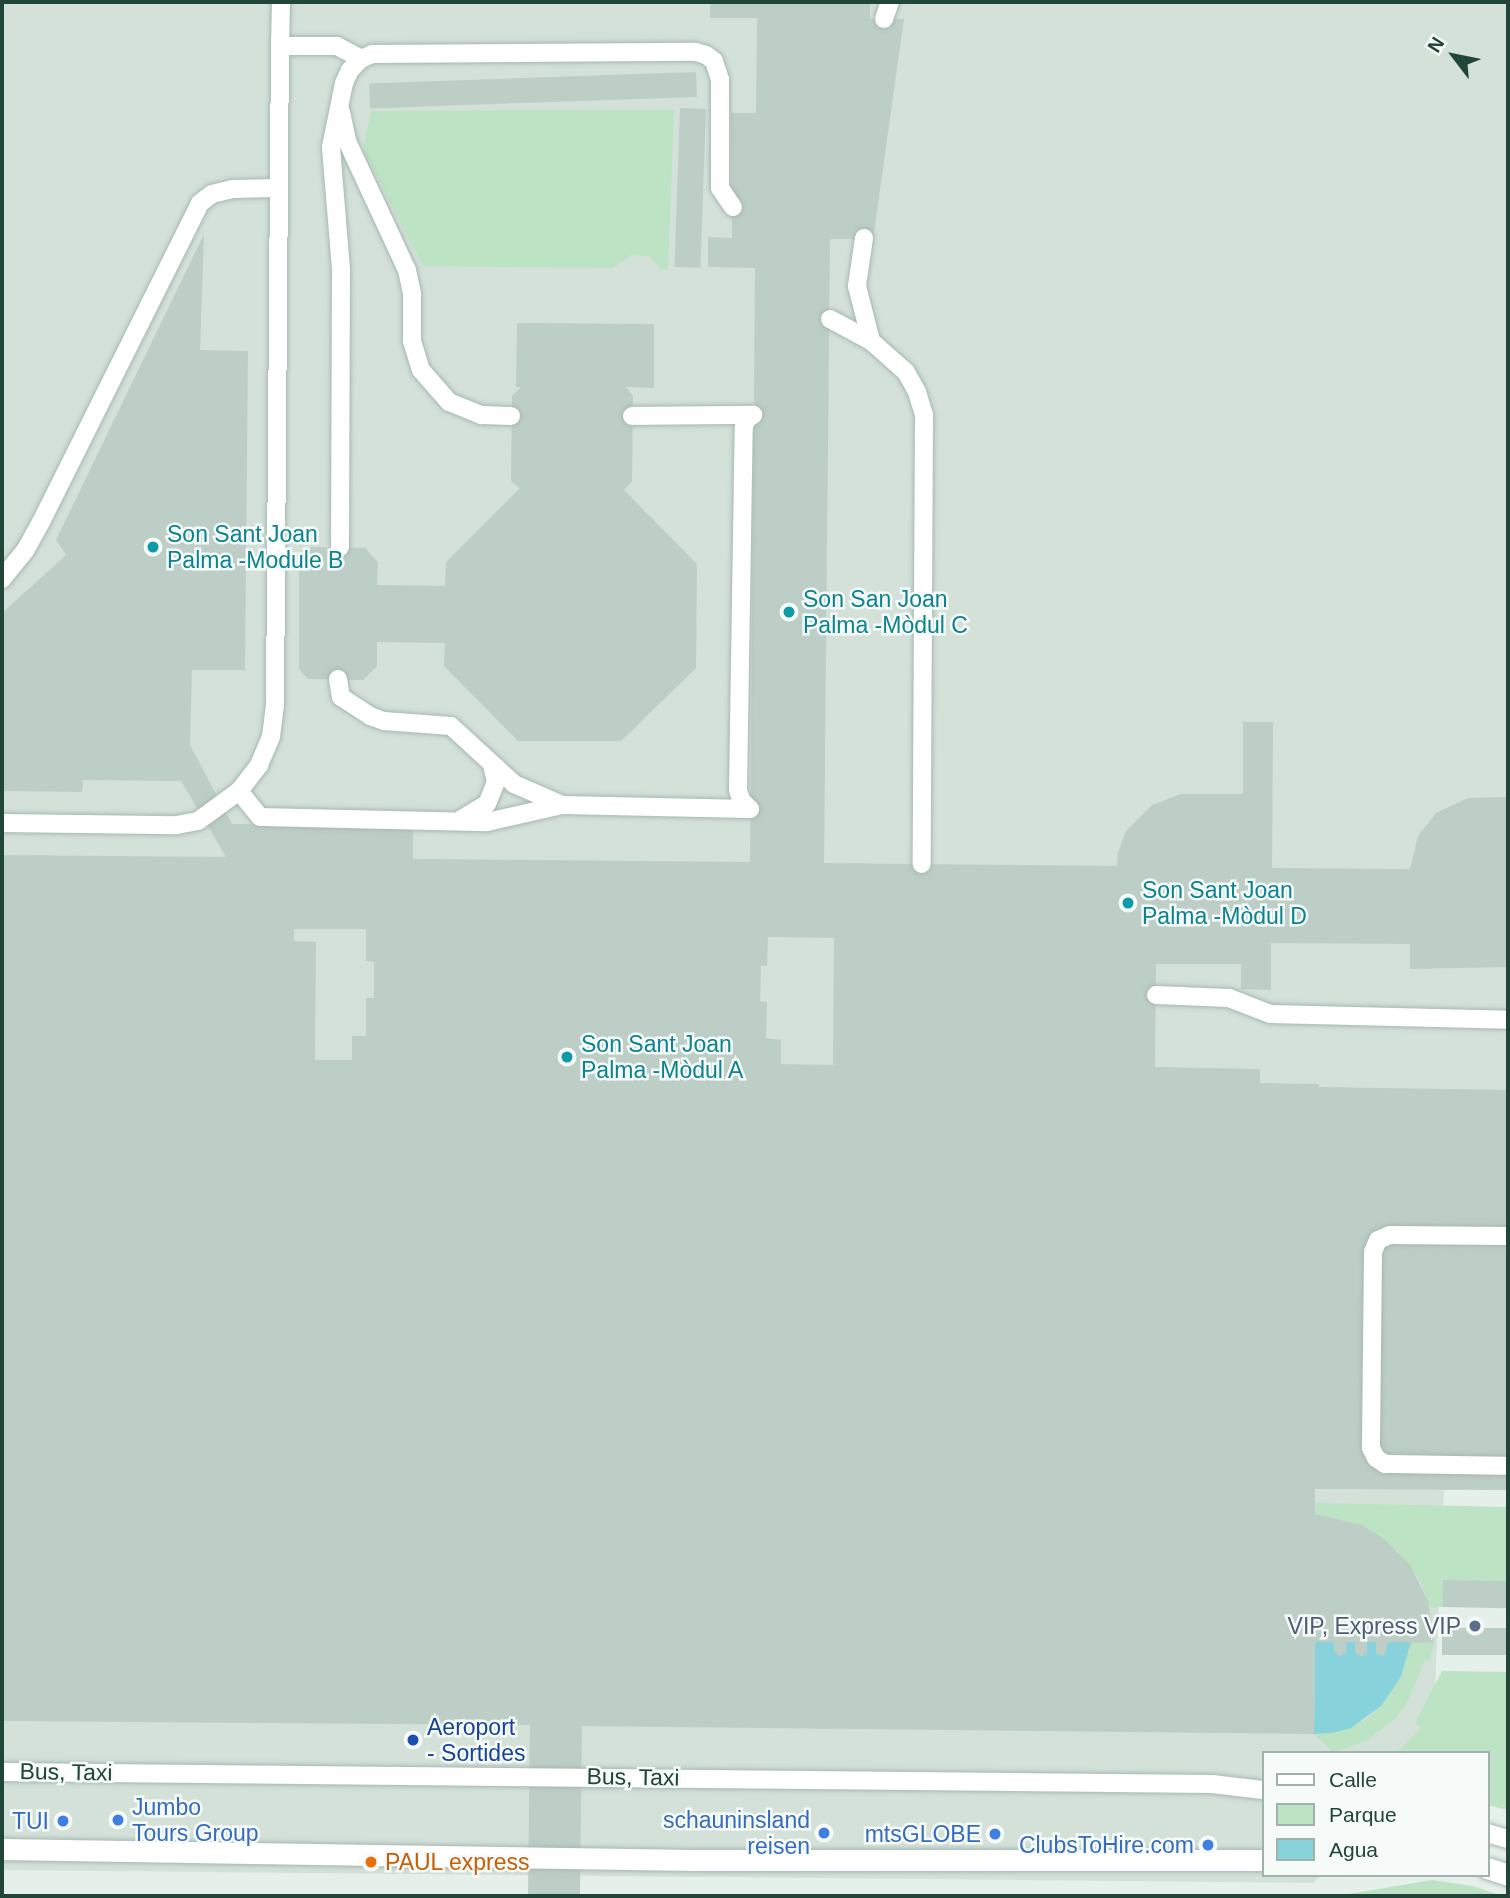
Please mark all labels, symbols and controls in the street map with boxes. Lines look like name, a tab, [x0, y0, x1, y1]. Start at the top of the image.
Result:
north arrow	[1419, 21, 1489, 91]
text: N	[1423, 33, 1448, 56]
place label: Son Sant Joan Palma -Module B	[167, 520, 343, 574]
marker: Son Sant Joan Palma -Module B	[145, 539, 161, 555]
place label: Son San Joan Palma -Mòdul C	[803, 585, 968, 639]
marker: Son San Joan Palma -Mòdul C	[781, 604, 797, 620]
place label: Son Sant Joan Palma -Mòdul D	[1142, 876, 1307, 930]
marker: Son Sant Joan Palma -Mòdul D	[1120, 895, 1136, 911]
place label: Son Sant Joan Palma -Mòdul A	[581, 1030, 745, 1084]
marker: Son Sant Joan Palma -Mòdul A	[559, 1049, 575, 1065]
place label: VIP, Express VIP	[1288, 1612, 1461, 1640]
marker: VIP, Express VIP	[1467, 1618, 1483, 1634]
place label: Aeroport - Sortides	[427, 1713, 525, 1767]
marker: Aeroport - Sortides	[405, 1732, 421, 1748]
legend	[1262, 1751, 1489, 1877]
street label: Bus, Taxi	[19, 1757, 113, 1787]
street label: Bus, Taxi	[586, 1762, 680, 1792]
text: Calle	[1329, 1768, 1377, 1791]
place label: Jumbo Tours Group	[132, 1793, 259, 1847]
text: Parque	[1329, 1803, 1397, 1826]
place label: schauninsland reisen	[663, 1806, 810, 1860]
place label: TUI	[12, 1807, 49, 1835]
marker: Jumbo Tours Group	[110, 1812, 126, 1828]
marker: TUI	[55, 1813, 71, 1829]
place label: mtsGLOBE	[865, 1820, 981, 1848]
marker: schauninsland reisen	[816, 1825, 832, 1841]
marker: mtsGLOBE	[987, 1826, 1003, 1842]
place label: ClubsToHire.com	[1019, 1831, 1194, 1859]
marker: ClubsToHire.com	[1200, 1837, 1216, 1853]
text: Agua	[1329, 1838, 1378, 1861]
place label: PAUL express	[385, 1848, 530, 1876]
marker: PAUL express	[363, 1854, 379, 1870]

